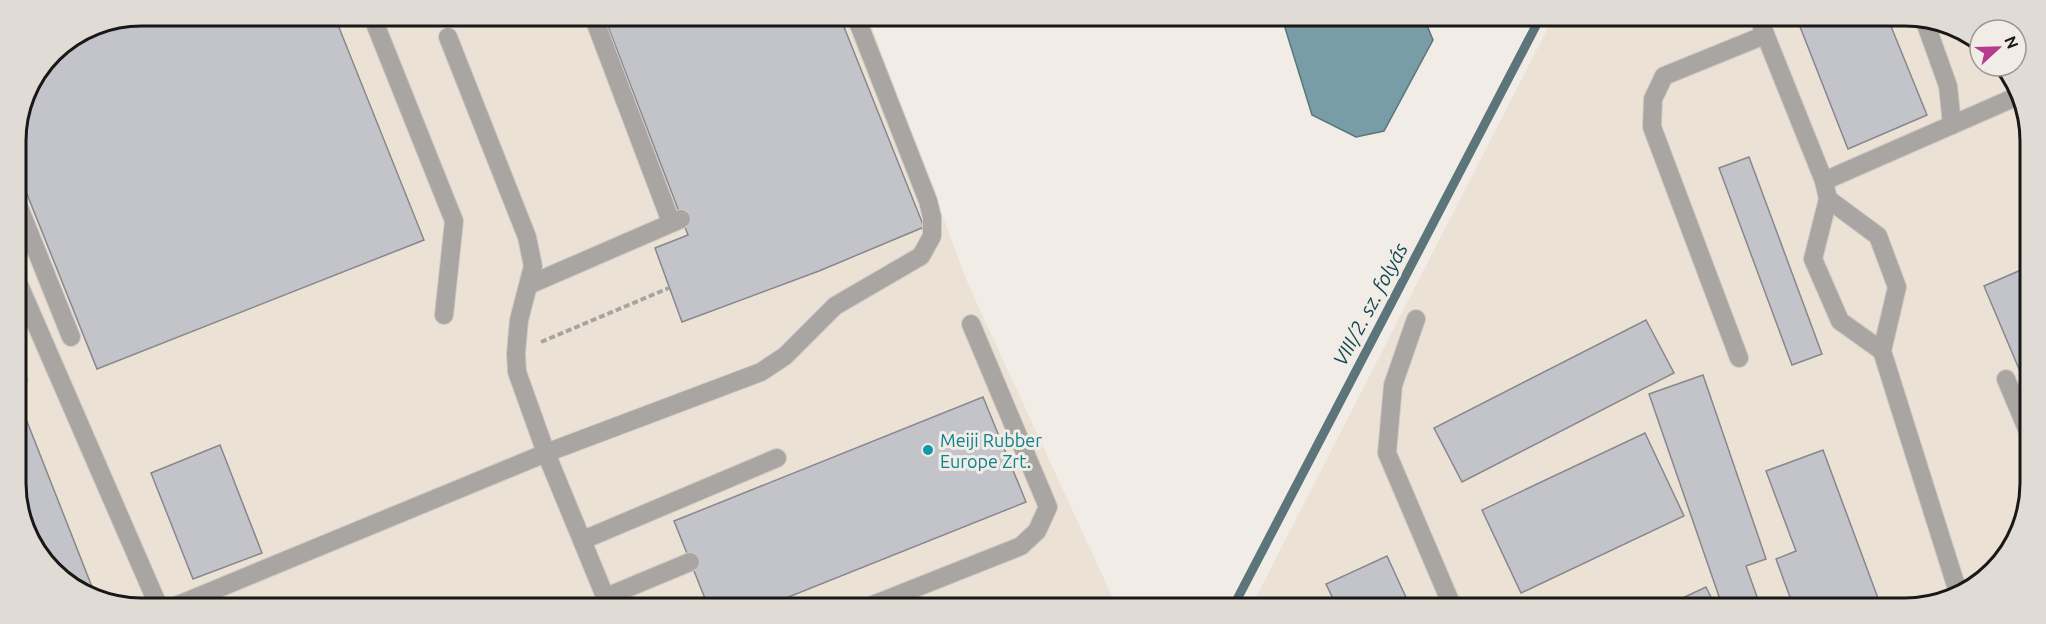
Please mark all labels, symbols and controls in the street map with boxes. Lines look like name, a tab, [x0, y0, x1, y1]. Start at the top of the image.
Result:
north arrow	[1968, 18, 2028, 78]
text: N	[2001, 33, 2022, 51]
water label: VIII/2. sz. folyás	[1328, 238, 1412, 369]
place label: Meiji Rubber Europe Zrt.	[940, 430, 1042, 471]
marker: Meiji Rubber Europe Zrt.	[921, 443, 935, 457]

